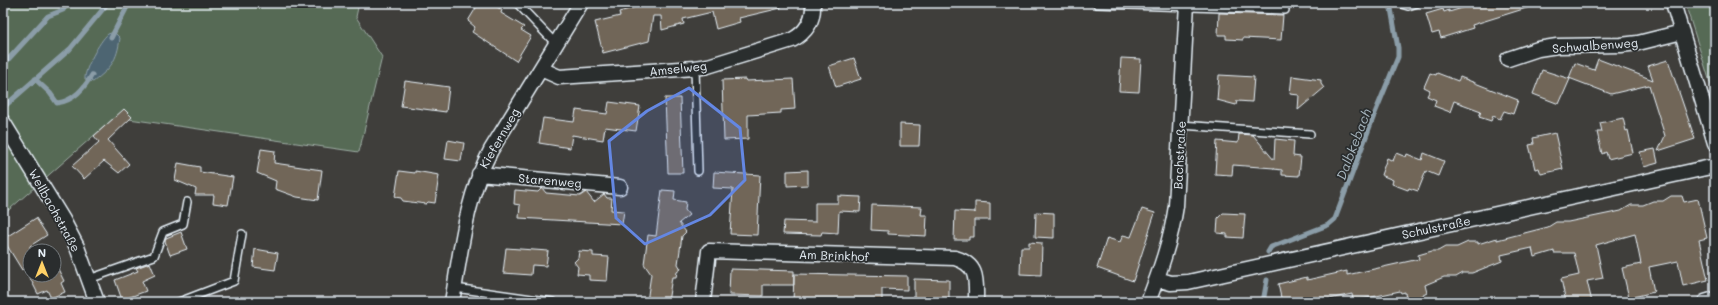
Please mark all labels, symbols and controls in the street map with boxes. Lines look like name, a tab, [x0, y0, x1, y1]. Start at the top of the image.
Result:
street label: Schwalbenweg	[1552, 34, 1638, 56]
street label: Amselweg	[648, 57, 708, 79]
street label: Kiefernweg	[475, 105, 523, 171]
water label: Dalbkebach	[1332, 106, 1374, 182]
street label: Bachstraße	[1169, 120, 1189, 190]
street label: Wellbachstraße	[26, 166, 84, 254]
street label: Starenweg	[518, 169, 582, 191]
street label: Schulstraße	[1400, 212, 1472, 242]
north arrow	[22, 243, 62, 283]
text: N	[38, 245, 46, 260]
street label: Am Brinkhof	[799, 246, 870, 264]

